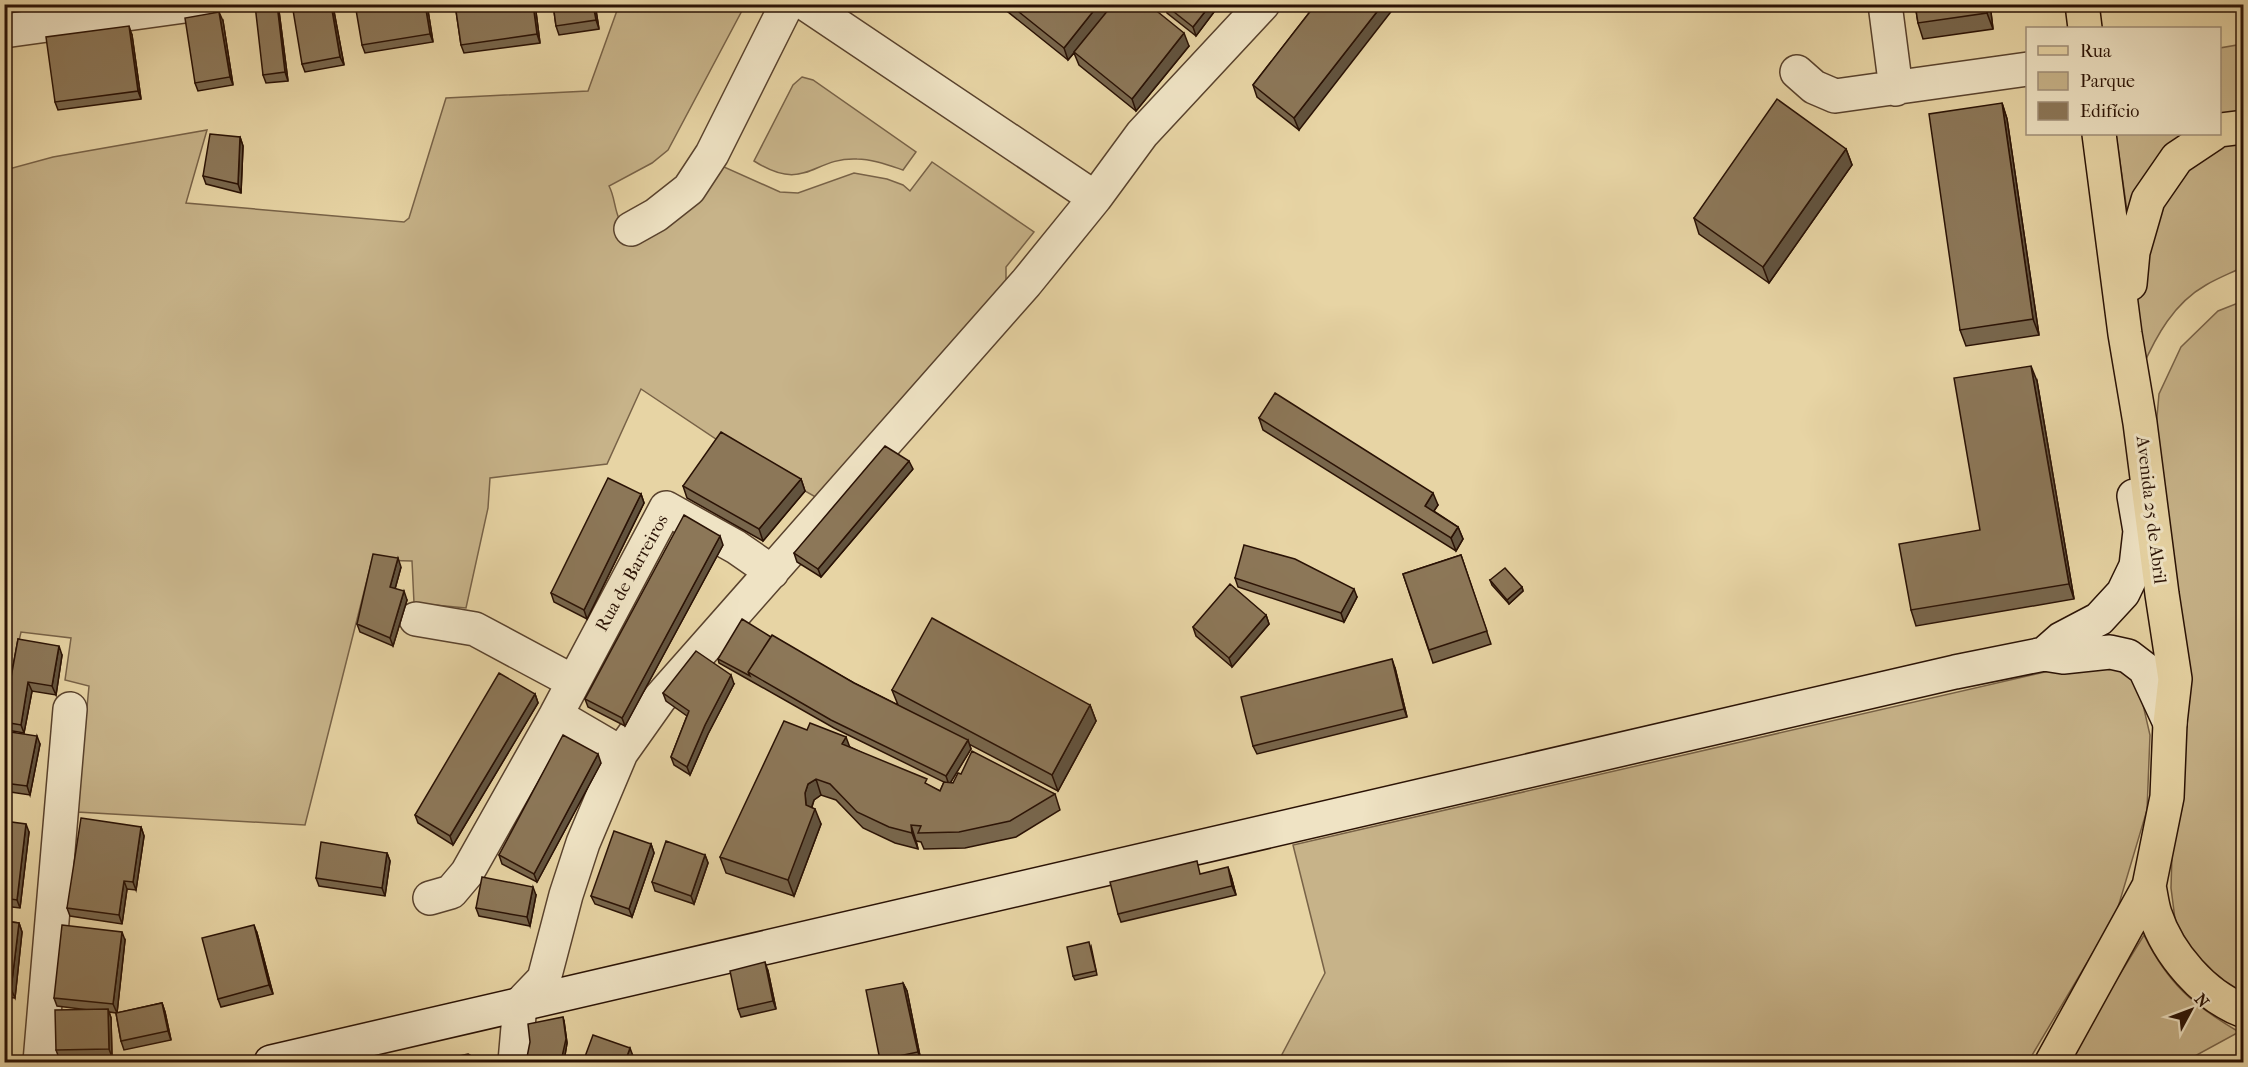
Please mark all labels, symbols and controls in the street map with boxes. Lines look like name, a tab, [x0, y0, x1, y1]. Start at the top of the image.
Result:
legend	[2026, 27, 2221, 135]
text: Rua	[2080, 41, 2112, 62]
text: Parque	[2080, 71, 2135, 92]
text: Edifício	[2080, 101, 2139, 122]
street label: Avenida 25 de Abril	[2131, 434, 2170, 585]
street label: Rua de Barreiros	[591, 511, 673, 635]
north arrow	[2161, 980, 2221, 1040]
text: N	[2191, 990, 2214, 1012]

